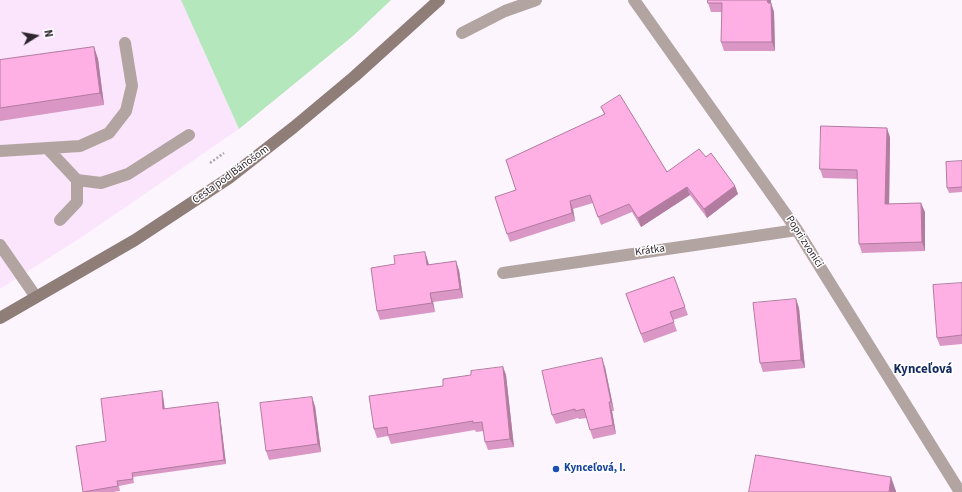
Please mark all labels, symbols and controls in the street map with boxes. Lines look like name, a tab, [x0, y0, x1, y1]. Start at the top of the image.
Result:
north arrow	[16, 16, 56, 56]
text: N	[40, 29, 56, 39]
street label: Cesta pod Bánošom	[190, 143, 272, 207]
street label: Popri zvonici	[782, 214, 826, 270]
street label: Krátka	[634, 242, 666, 260]
district label: Kynceľová	[894, 362, 952, 378]
place label: Kynceľová, I.	[564, 462, 626, 476]
marker: Kynceľová, I.	[551, 464, 561, 474]

